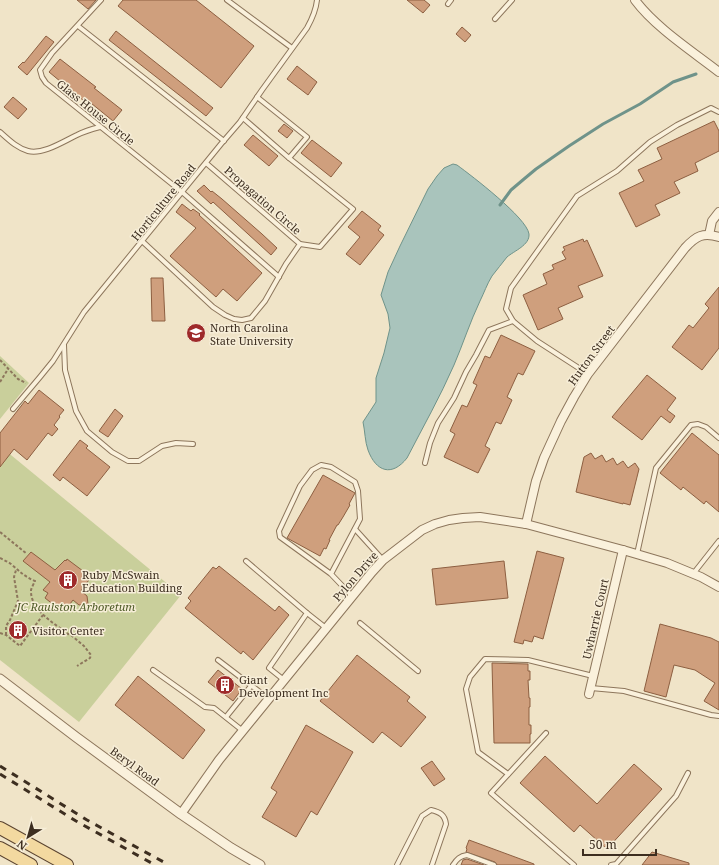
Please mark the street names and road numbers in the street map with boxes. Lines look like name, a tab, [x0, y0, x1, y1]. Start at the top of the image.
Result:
street label: Glass House Circle	[54, 76, 138, 148]
street label: Horticulture Road	[127, 160, 199, 244]
street label: Propagation Circle	[221, 162, 305, 238]
street label: Hutton Street	[564, 322, 618, 388]
street label: Pylon Drive	[329, 548, 381, 604]
street label: Uwharrie Court	[578, 577, 612, 661]
street label: Beryl Road	[107, 743, 163, 789]

